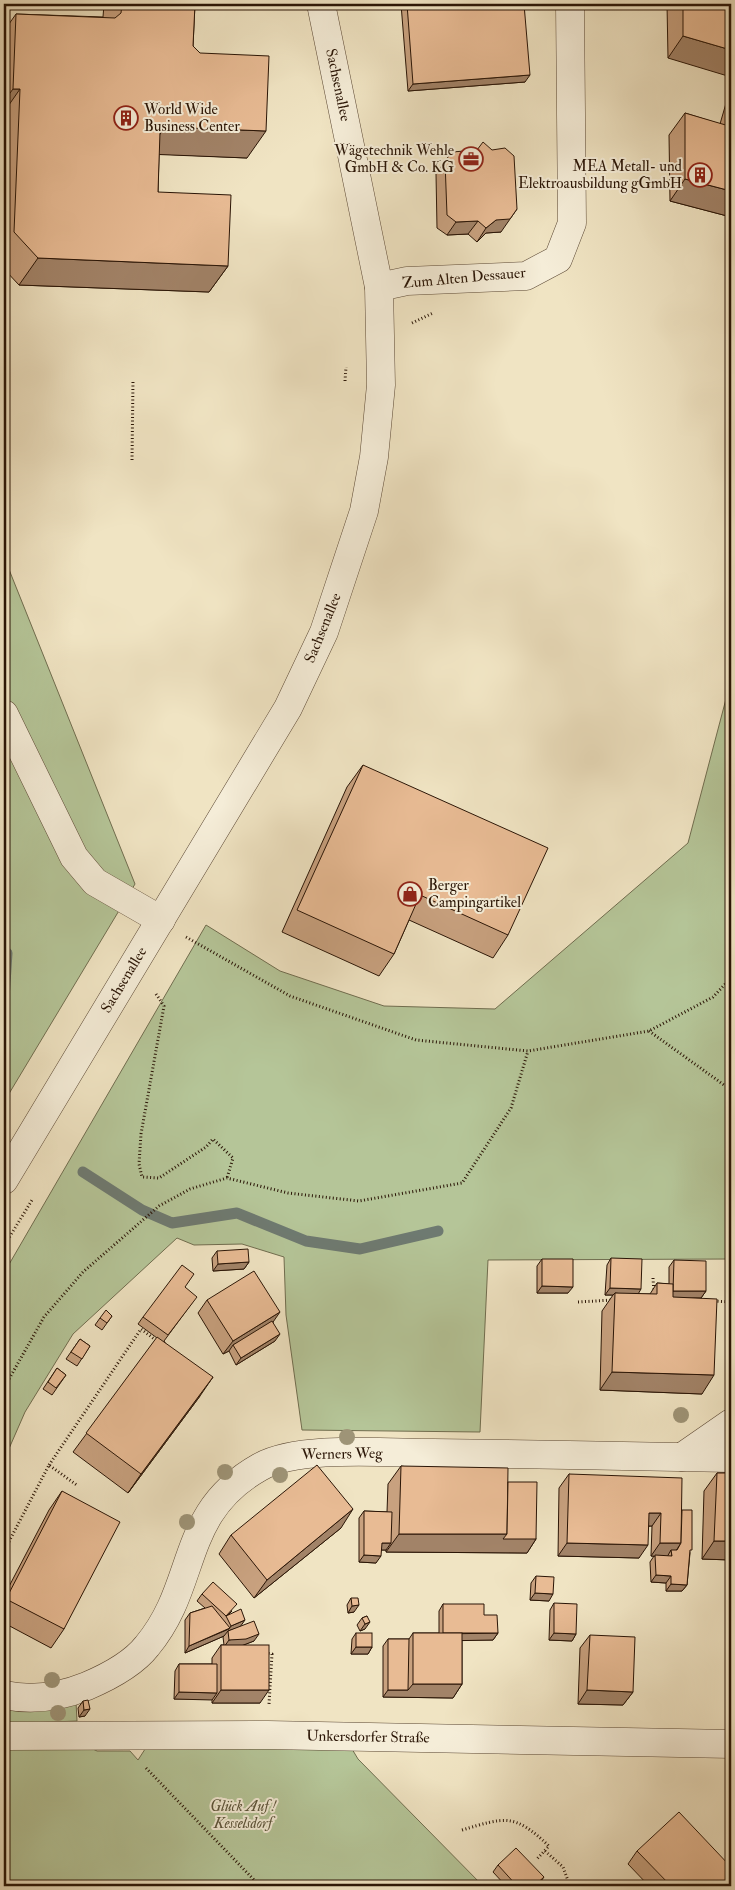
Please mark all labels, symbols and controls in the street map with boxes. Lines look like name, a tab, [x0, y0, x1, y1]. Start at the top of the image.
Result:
street label: Sachsenallee	[321, 47, 355, 123]
place label: World Wide Business Center	[143, 100, 240, 136]
building icon: World Wide Business Center	[113, 105, 139, 131]
place label: Wägetechnik Wehle GmbH & Co. KG	[333, 141, 454, 177]
office icon: Wägetechnik Wehle GmbH & Co. KG	[458, 146, 484, 172]
place label: MEA Metall- und Elektroausbildung gGmbH	[518, 157, 683, 193]
building icon: MEA Metall- und Elektroausbildung gGmbH	[687, 162, 713, 188]
street label: Zum Alten Dessauer	[402, 263, 527, 293]
street label: Sachsenallee	[300, 590, 346, 666]
place label: Berger Campingartikel	[428, 876, 521, 913]
shop icon: Berger Campingartikel	[397, 881, 423, 907]
street label: Sachsenallee	[97, 943, 151, 1017]
street label: Werners Weg	[300, 1444, 383, 1464]
street label: Unkersdorfer Straße	[306, 1726, 430, 1748]
park label: Glück Auf ! Kesselsdorf	[210, 1797, 277, 1833]

